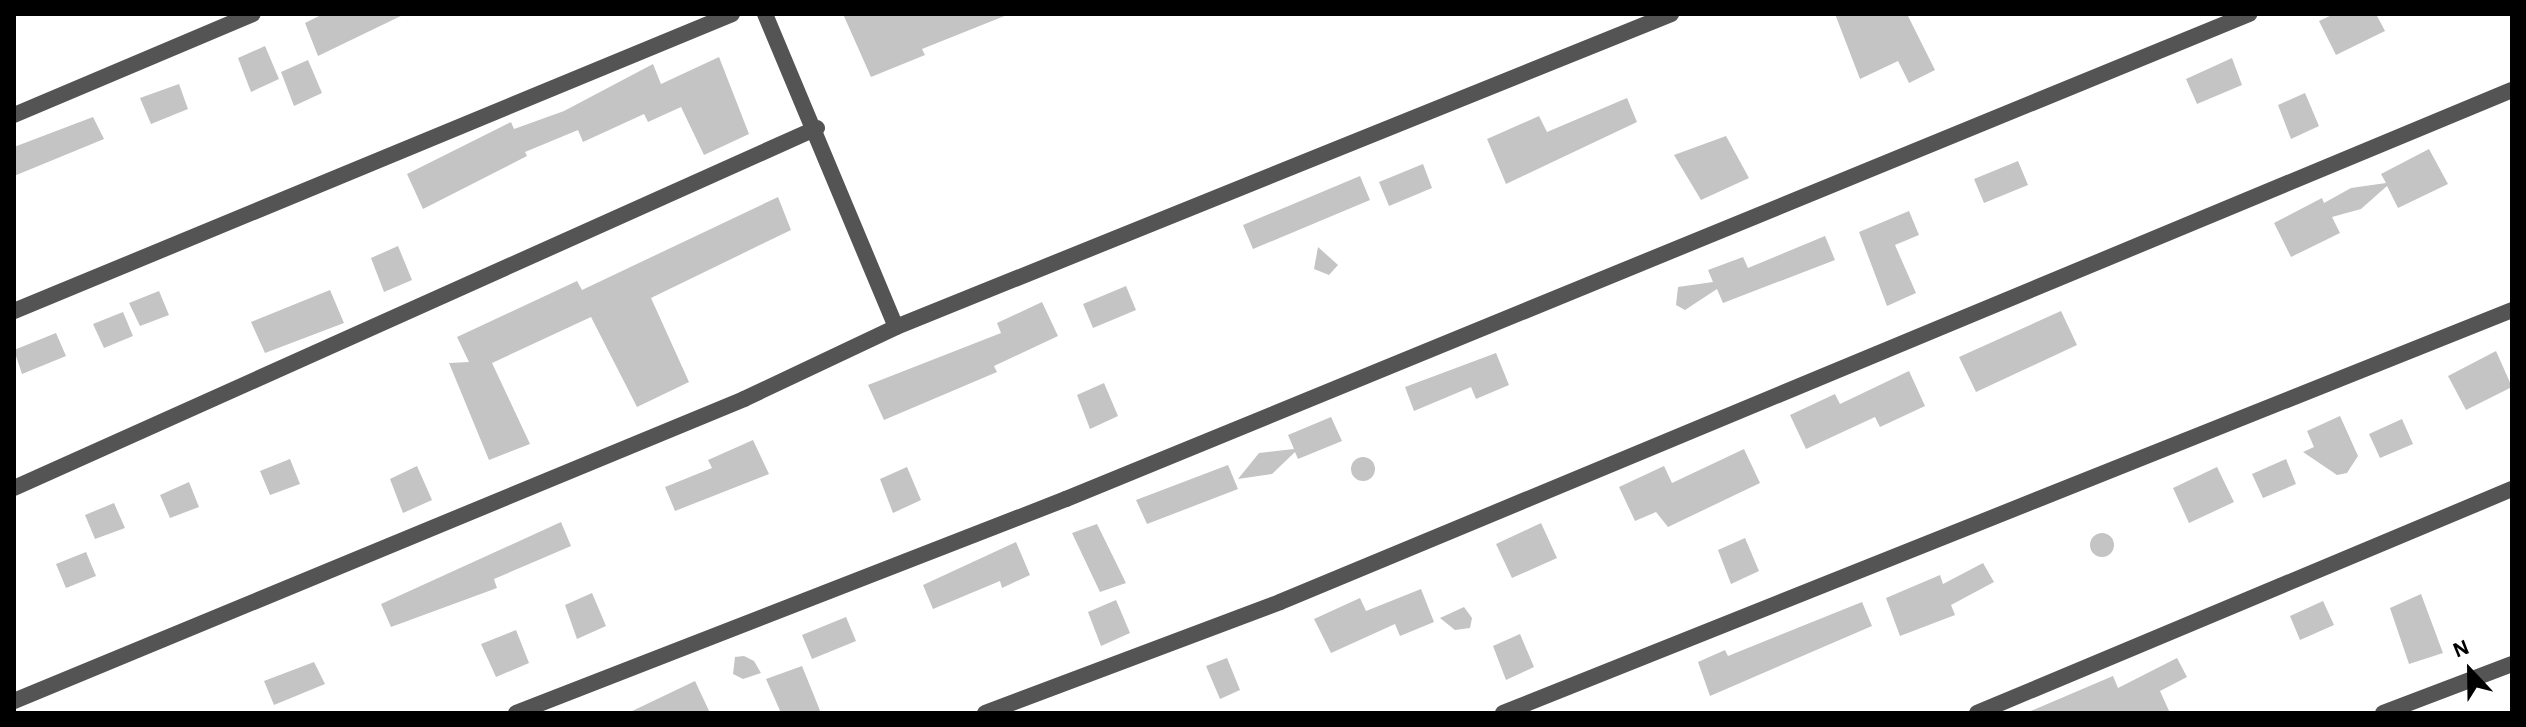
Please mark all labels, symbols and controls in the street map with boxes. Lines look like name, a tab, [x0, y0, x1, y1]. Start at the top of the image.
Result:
north arrow	[2430, 631, 2510, 711]
text: N	[2450, 636, 2472, 662]

